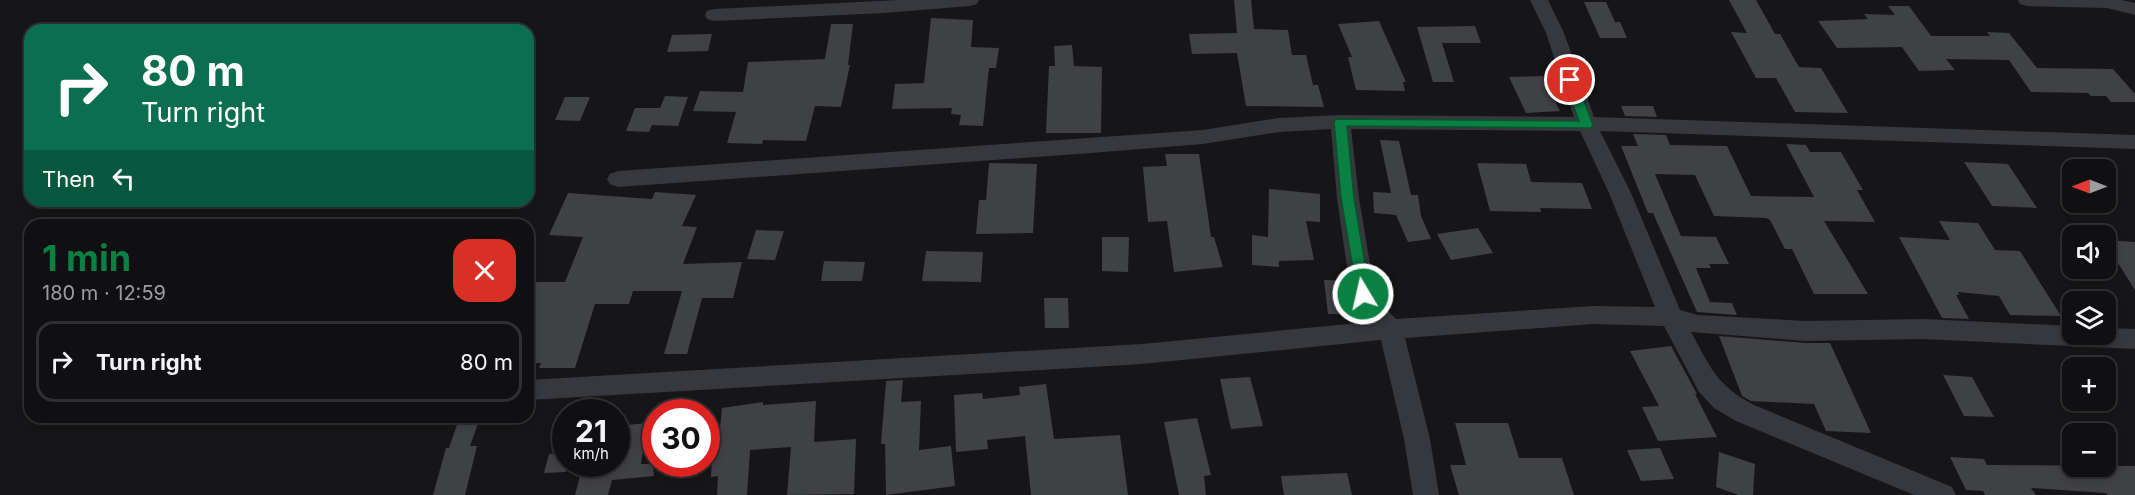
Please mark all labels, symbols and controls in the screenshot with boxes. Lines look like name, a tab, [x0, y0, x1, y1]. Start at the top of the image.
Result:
text: 80 m	[141, 45, 245, 96]
icon: right	[42, 48, 120, 126]
pin	[1544, 54, 1595, 105]
icon: arrive	[1553, 63, 1586, 96]
text: Turn right	[141, 96, 265, 129]
north arrow	[2062, 159, 2116, 213]
map controls	[2062, 159, 2116, 477]
icon: left	[107, 162, 140, 195]
text: Then	[42, 166, 95, 192]
button: sound	[2062, 225, 2116, 279]
text: 1 min	[42, 236, 131, 280]
button: close	[453, 239, 516, 302]
position arrow	[1331, 262, 1395, 326]
text: 180 m · 12:59	[42, 281, 166, 305]
button: layers	[2062, 291, 2116, 345]
icon: right	[45, 345, 78, 378]
text: Turn right	[96, 349, 202, 375]
text: 80 m	[460, 349, 513, 375]
button: +	[2062, 357, 2116, 411]
speed limit sign: 30	[642, 399, 720, 477]
text: 21	[575, 413, 607, 449]
button: −	[2062, 423, 2116, 477]
text: km/h	[573, 444, 609, 463]

